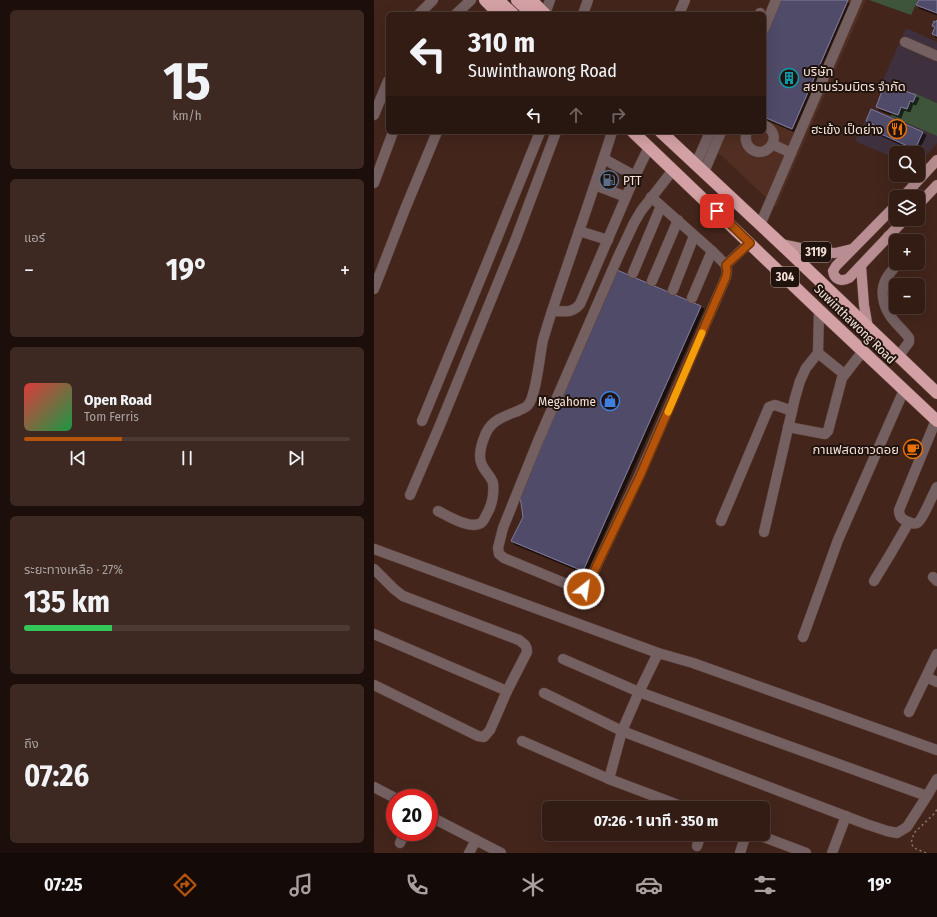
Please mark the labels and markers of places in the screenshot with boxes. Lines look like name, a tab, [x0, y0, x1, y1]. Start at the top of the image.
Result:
place label: บริษัท สยามร่วมมิตร จำกัด	[803, 64, 906, 94]
building icon: บริษัท สยามร่วมมิตร จำกัด	[778, 67, 800, 89]
restaurant icon: ฮะเข้ง เป็ดย่าง	[886, 118, 908, 140]
place label: ฮะเข้ง เป็ดย่าง	[811, 122, 883, 137]
fuel station icon: PTT	[598, 169, 620, 191]
place label: PTT	[623, 173, 642, 188]
pin	[700, 194, 734, 228]
shop icon: Megahome	[599, 390, 621, 412]
place label: Megahome	[538, 394, 596, 409]
cafe icon: กาแฟสดชาวดอย	[902, 438, 924, 460]
place label: กาแฟสดชาวดอย	[812, 442, 899, 457]

